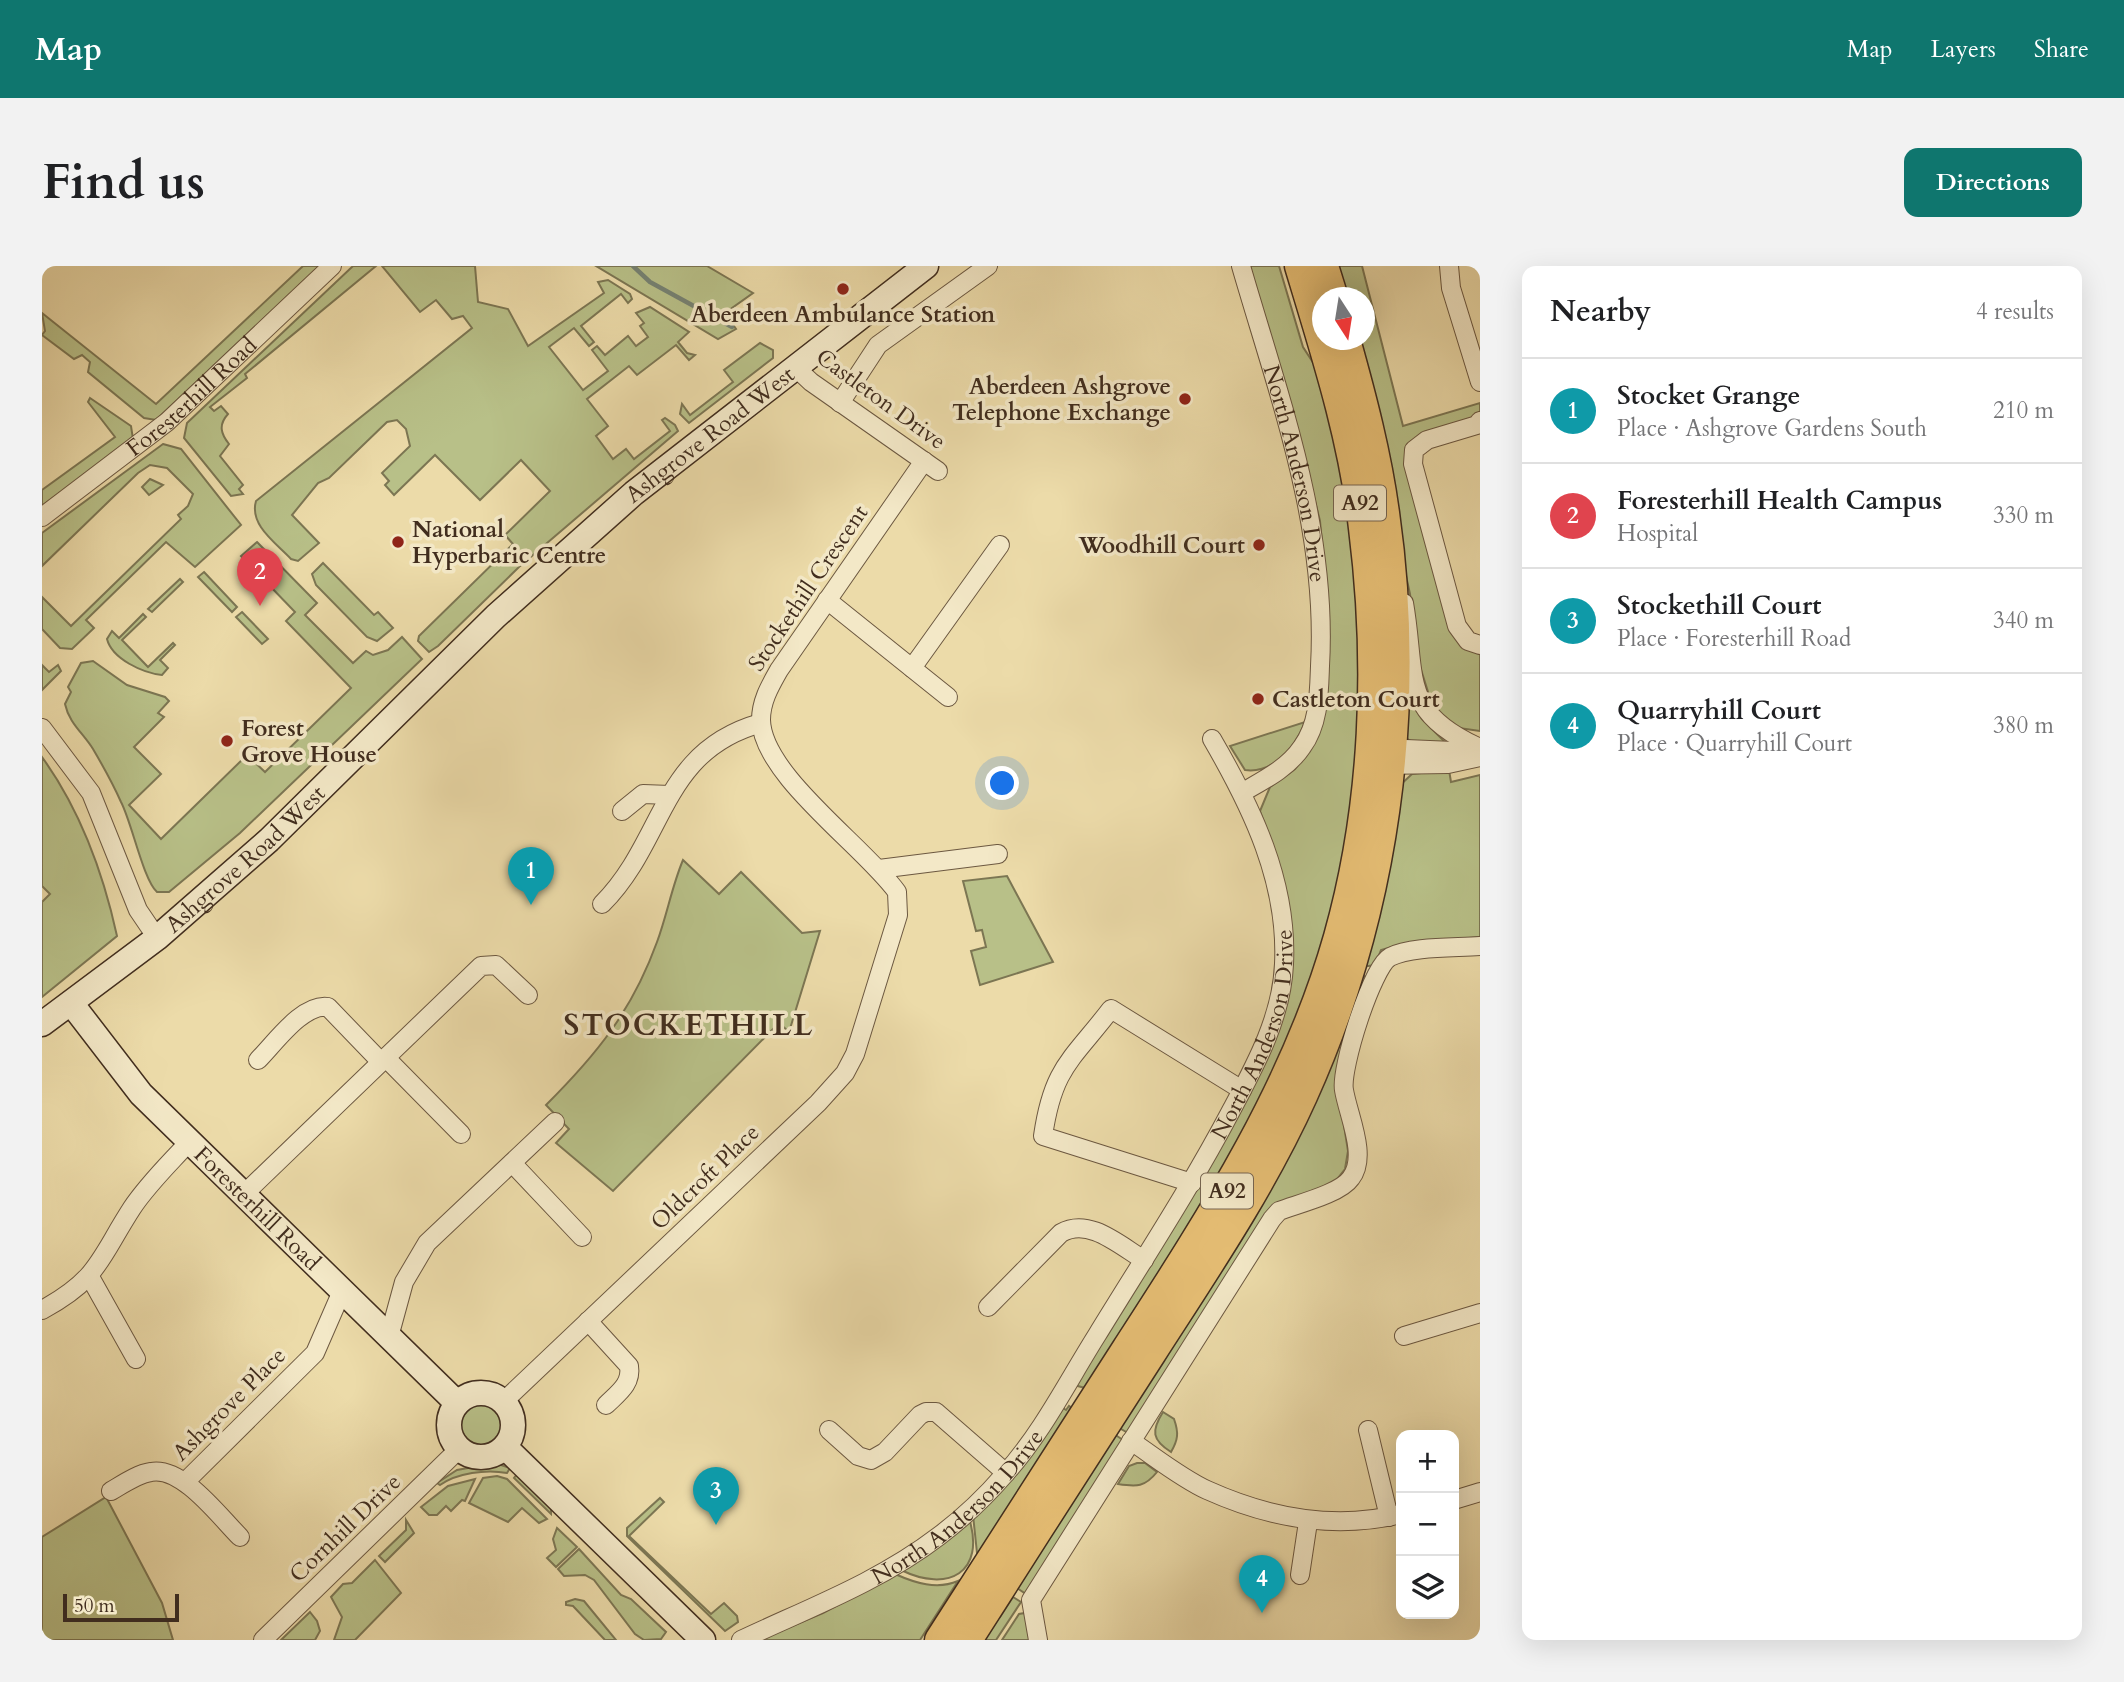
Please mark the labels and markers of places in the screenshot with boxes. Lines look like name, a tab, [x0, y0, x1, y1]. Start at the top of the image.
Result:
marker: Aberdeen Ambulance Station	[835, 281, 851, 297]
place label: Aberdeen Ambulance Station	[691, 299, 996, 330]
place label: Aberdeen Ashgrove Telephone Exchange	[952, 371, 1171, 428]
marker: Aberdeen Ashgrove Telephone Exchange	[1177, 391, 1193, 407]
place label: National Hyperbaric Centre	[412, 514, 606, 571]
place label: Woodhill Court	[1078, 530, 1245, 561]
marker: National Hyperbaric Centre	[390, 534, 406, 550]
marker: Woodhill Court	[1251, 537, 1267, 553]
pin: 2	[237, 548, 283, 606]
place label: Castleton Court	[1272, 684, 1440, 715]
marker: Castleton Court	[1250, 691, 1266, 707]
place label: Forest Grove House	[241, 713, 377, 770]
marker: Forest Grove House	[219, 733, 235, 749]
pin: 1	[508, 847, 554, 905]
pin: 3	[693, 1467, 739, 1525]
pin: 4	[1239, 1555, 1285, 1613]

